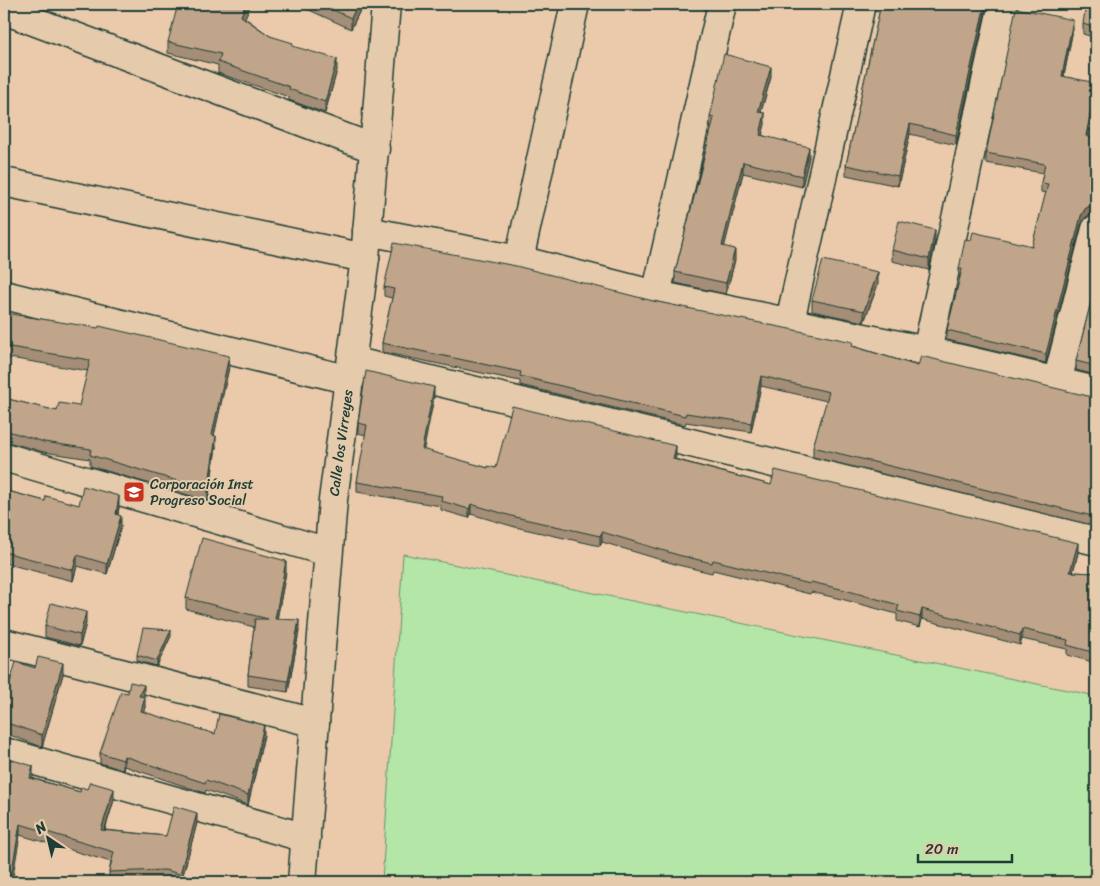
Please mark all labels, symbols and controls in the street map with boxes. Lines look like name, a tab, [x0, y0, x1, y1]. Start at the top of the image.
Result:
street label: Calle los Virreyes	[322, 388, 361, 498]
place label: Corporación Inst Progreso Social	[150, 472, 254, 513]
school or university icon: Corporación Inst Progreso Social	[122, 480, 146, 504]
north arrow	[22, 814, 72, 864]
text: N	[29, 815, 52, 841]
scale bar	[918, 831, 1011, 863]
text: 20 m	[925, 836, 959, 862]

